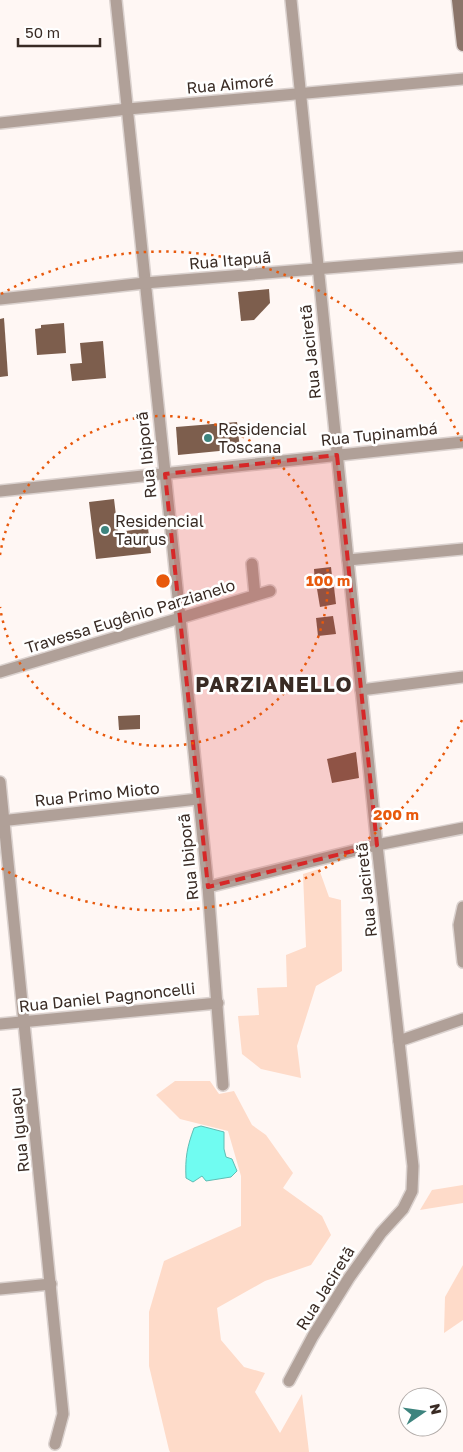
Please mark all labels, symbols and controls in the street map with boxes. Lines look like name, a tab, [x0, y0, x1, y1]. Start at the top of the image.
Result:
scale bar	[18, 15, 100, 47]
text: 50 m	[25, 23, 60, 41]
street label: Rua Aimoré	[186, 70, 274, 98]
street label: Rua Itapuã	[188, 246, 272, 274]
street label: Rua Jaciretã	[295, 304, 325, 400]
street label: Rua Ibiporã	[132, 411, 160, 499]
street label: Rua Tupinambá	[320, 418, 438, 450]
place label: Residencial Toscana	[218, 419, 307, 457]
marker: Residencial Toscana	[202, 432, 214, 444]
place label: Residencial Taurus	[115, 511, 204, 549]
marker: Residencial Taurus	[99, 524, 111, 536]
text: 100 m	[306, 571, 350, 589]
centre of rings	[154, 572, 172, 590]
street label: Travessa Eugênio Parzianelo	[23, 575, 237, 657]
district label: PARZIANELLO	[195, 671, 353, 697]
street label: Rua Primo Mioto	[33, 777, 161, 811]
text: 200 m	[373, 805, 419, 823]
street label: Rua Ibiporã	[174, 813, 202, 901]
street label: Rua Jaciretã	[351, 842, 381, 938]
street label: Rua Daniel Pagnoncelli	[18, 978, 196, 1016]
street label: Rua Iguaçu	[5, 1087, 33, 1173]
street label: Rua Jaciretã	[291, 1242, 359, 1334]
north arrow	[398, 1387, 448, 1437]
text: N	[427, 1402, 446, 1416]

